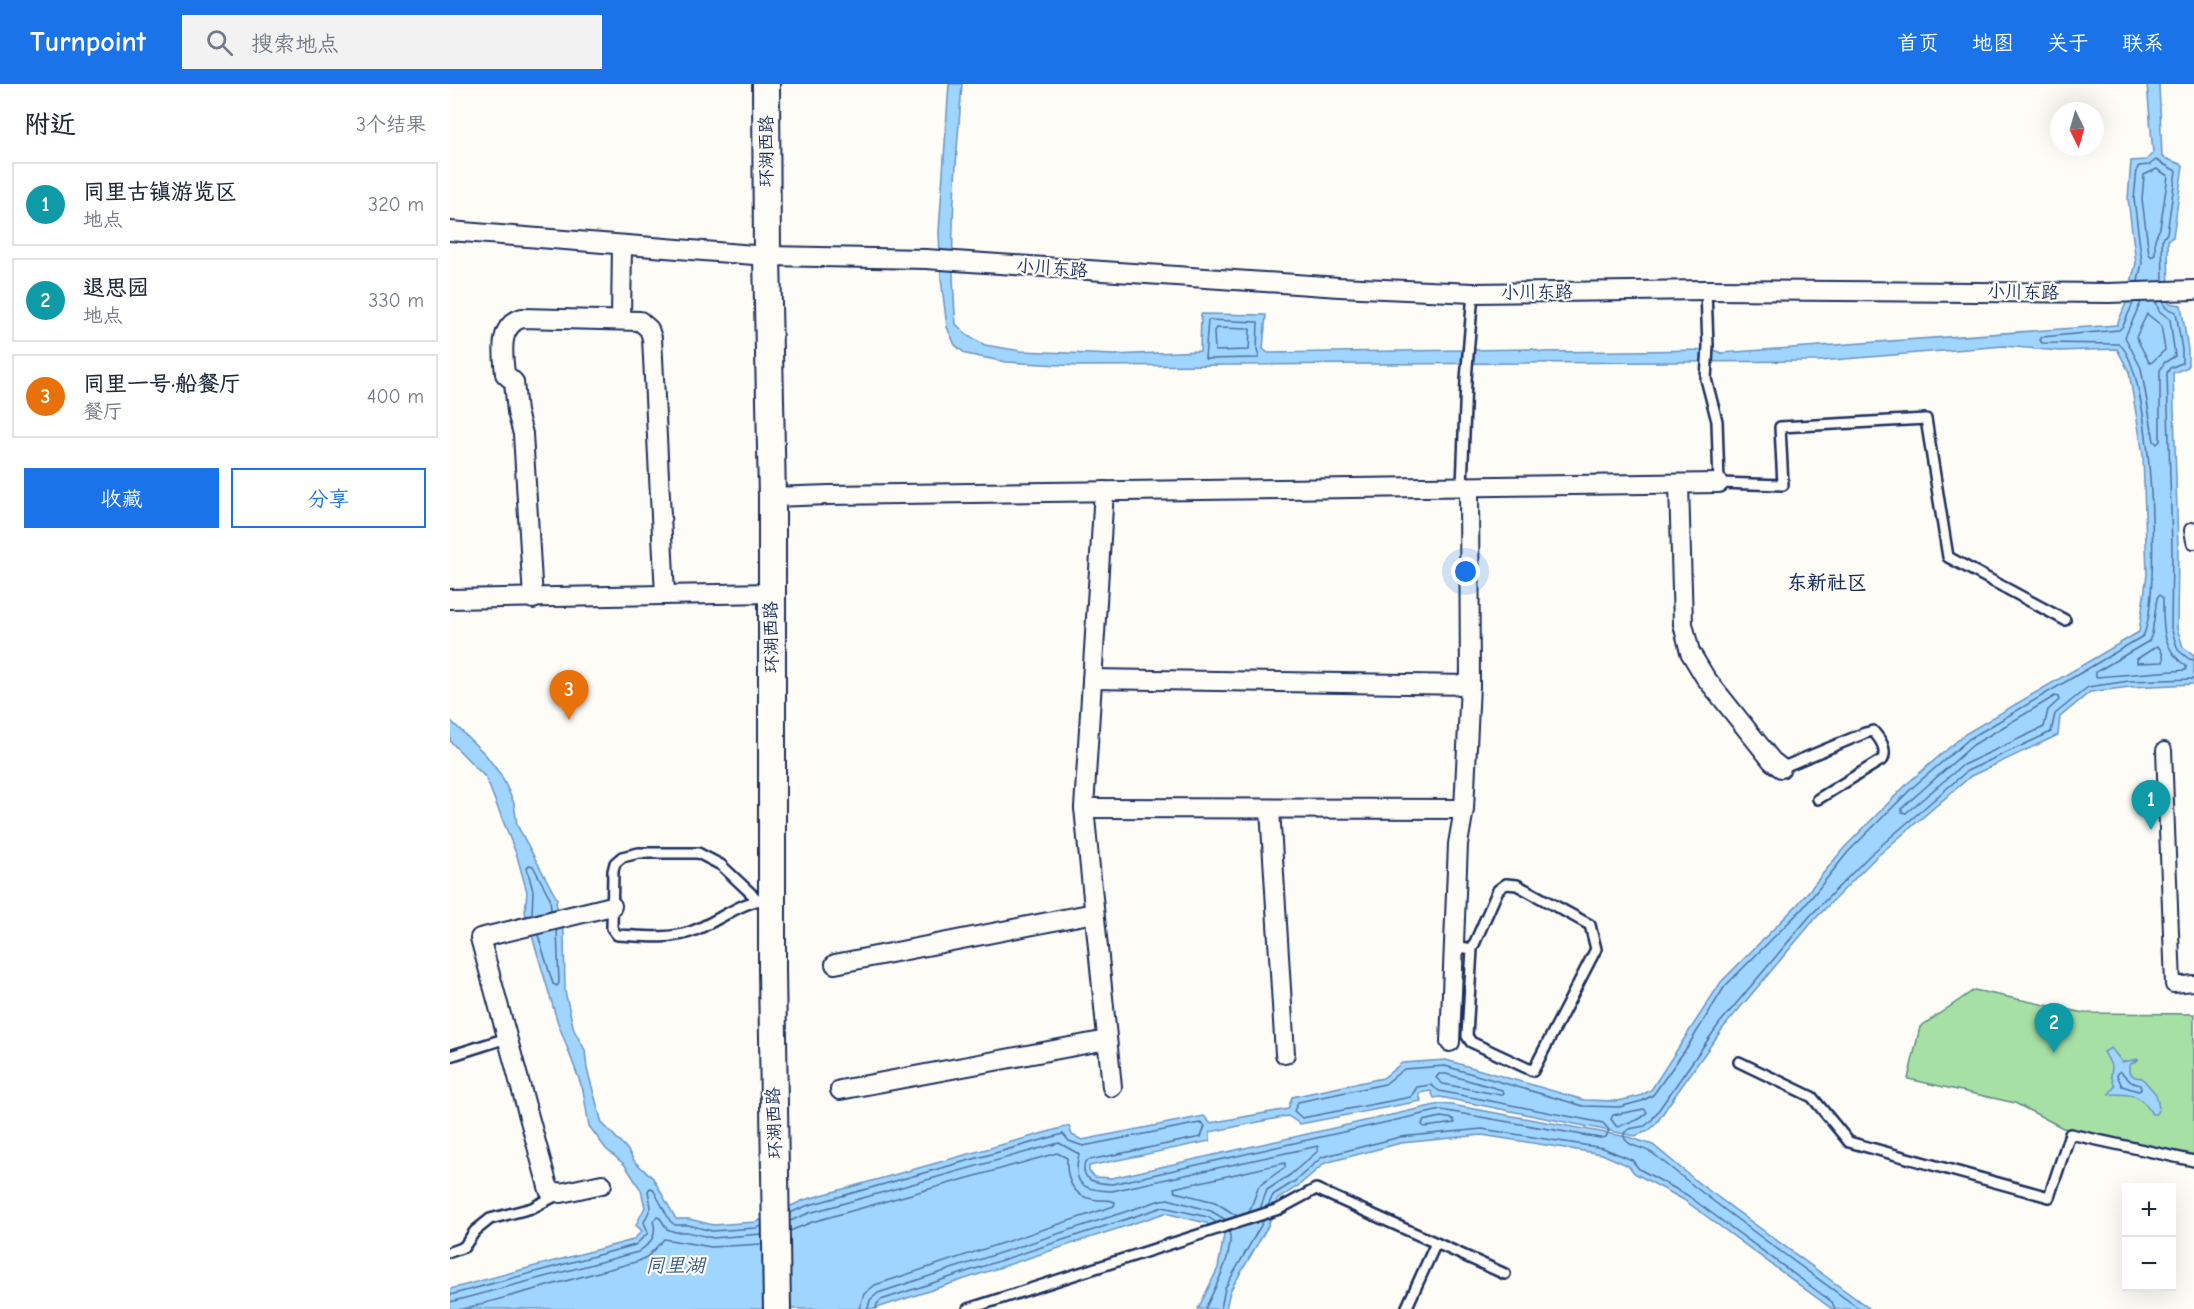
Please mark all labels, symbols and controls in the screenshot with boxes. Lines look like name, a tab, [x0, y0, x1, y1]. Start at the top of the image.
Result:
search box	[182, 15, 602, 69]
text: Turnpoint	[30, 26, 146, 58]
icon: search	[203, 26, 236, 59]
text: 搜索地点	[251, 31, 339, 57]
text: 首页	[1897, 31, 1939, 55]
text: 地图	[1972, 31, 2014, 55]
text: 关于	[2047, 31, 2089, 55]
text: 联系	[2122, 31, 2164, 55]
north arrow	[2050, 102, 2104, 156]
text: 附近	[24, 110, 76, 140]
text: 3个结果	[356, 113, 426, 136]
street label: 环湖西路	[756, 115, 777, 187]
text: 同里古镇游览区	[83, 179, 237, 205]
text: 1	[42, 193, 49, 216]
text: 320 m	[368, 193, 424, 216]
text: 地点	[83, 208, 123, 231]
street label: 小川东路	[1015, 256, 1089, 281]
text: 退思园	[83, 275, 149, 301]
street label: 小川东路	[1501, 281, 1573, 304]
street label: 小川东路	[1987, 281, 2059, 304]
text: 2	[41, 289, 50, 312]
text: 330 m	[368, 289, 424, 312]
text: 地点	[83, 304, 123, 327]
text: 同里一号·船餐厅	[83, 371, 241, 397]
text: 3	[41, 385, 50, 408]
text: 400 m	[367, 385, 424, 408]
text: 餐厅	[83, 400, 123, 423]
button: 收藏	[24, 468, 219, 528]
button: 分享	[231, 468, 426, 528]
your location	[1451, 557, 1480, 586]
district label: 东新社区	[1787, 571, 1867, 594]
street label: 环湖西路	[760, 601, 783, 673]
pin: 3	[550, 670, 588, 720]
pin: 1	[2132, 780, 2170, 830]
pin: 2	[2034, 1004, 2074, 1053]
street label: 环湖西路	[763, 1087, 786, 1159]
map controls	[2122, 1183, 2176, 1291]
button: +	[2122, 1183, 2176, 1237]
button: −	[2122, 1237, 2176, 1291]
water label: 同里湖	[645, 1254, 707, 1277]

